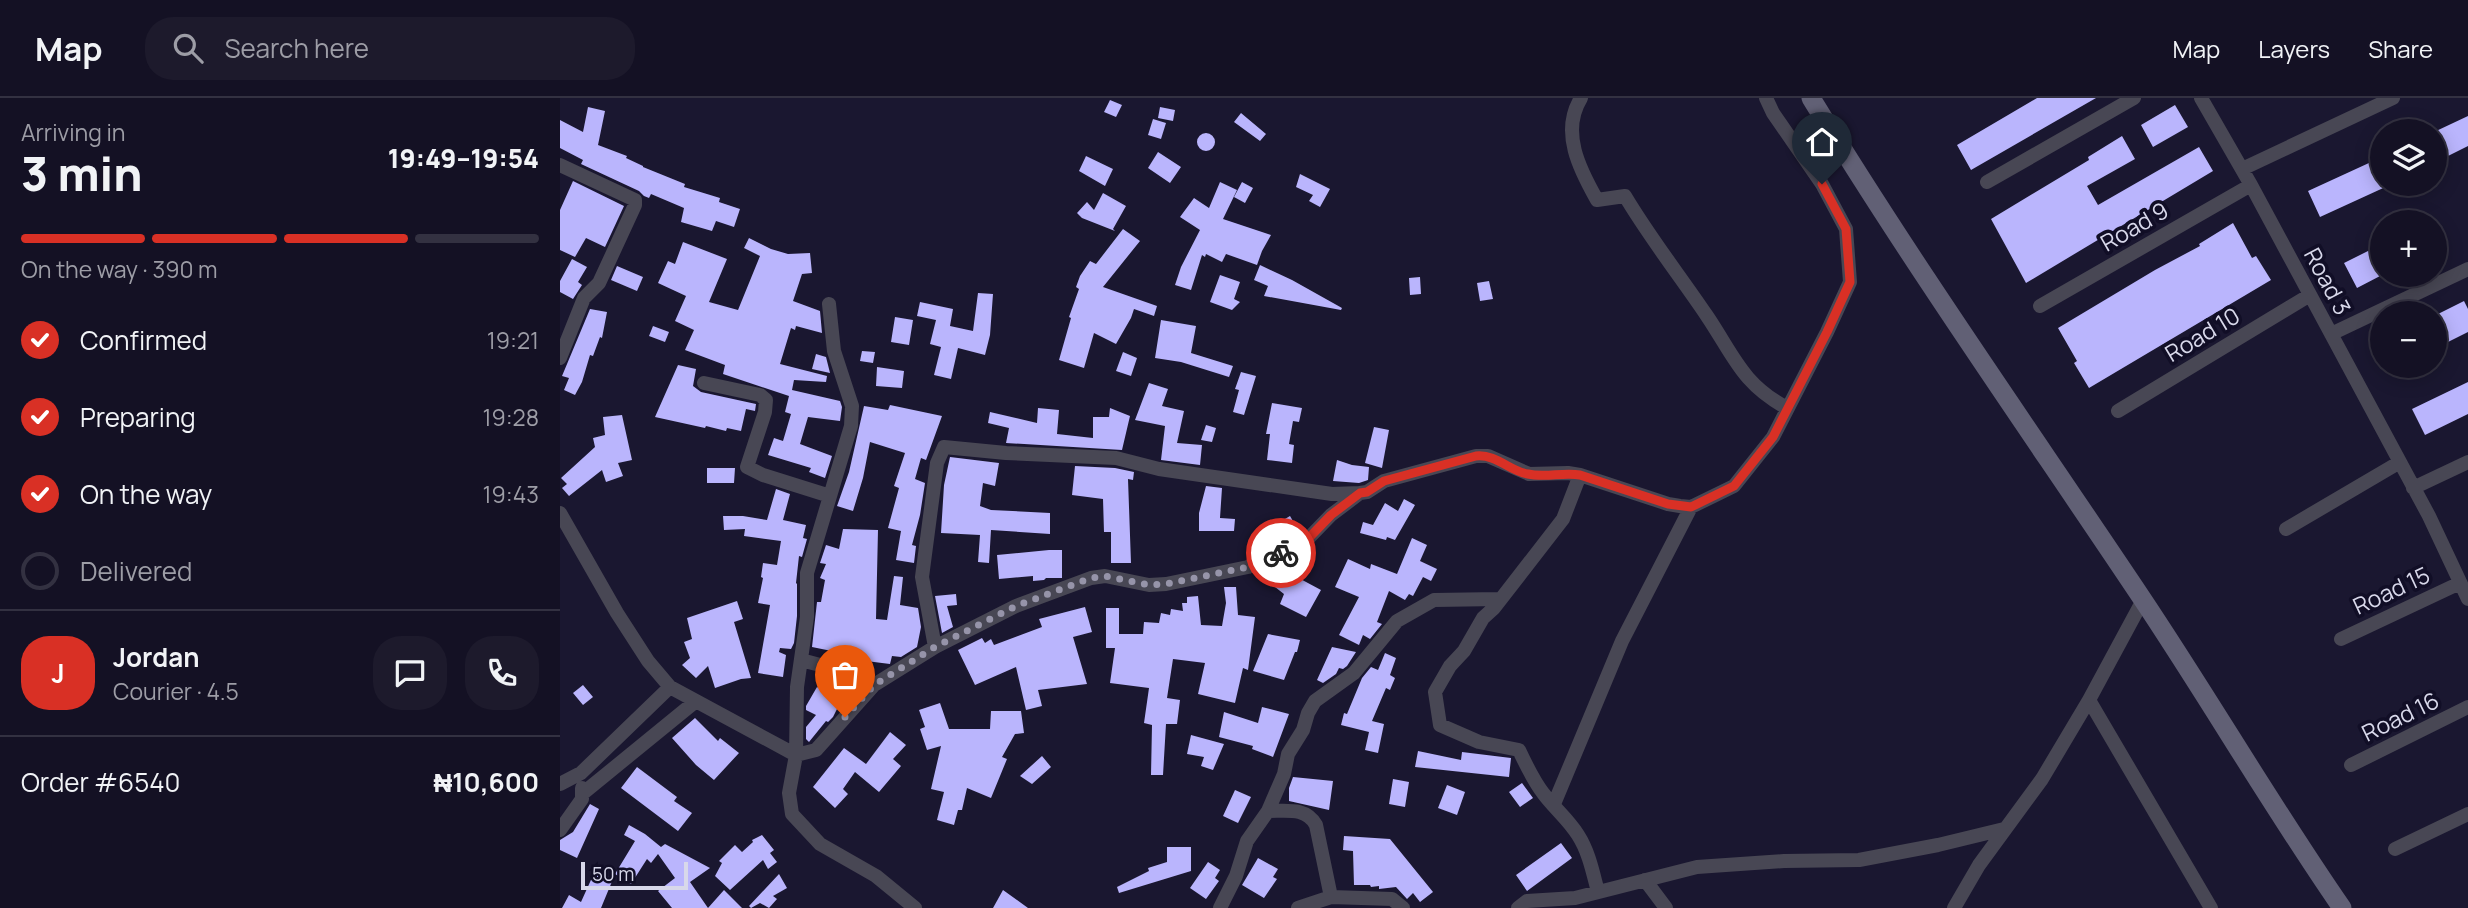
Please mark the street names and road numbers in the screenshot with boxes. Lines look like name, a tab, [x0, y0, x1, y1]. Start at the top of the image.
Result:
street label: Road 9	[2094, 194, 2174, 258]
street label: Road 3	[2297, 242, 2359, 320]
street label: Road 10	[2159, 299, 2245, 369]
street label: Road 15	[2347, 558, 2435, 622]
street label: Road 16	[2356, 684, 2444, 748]

